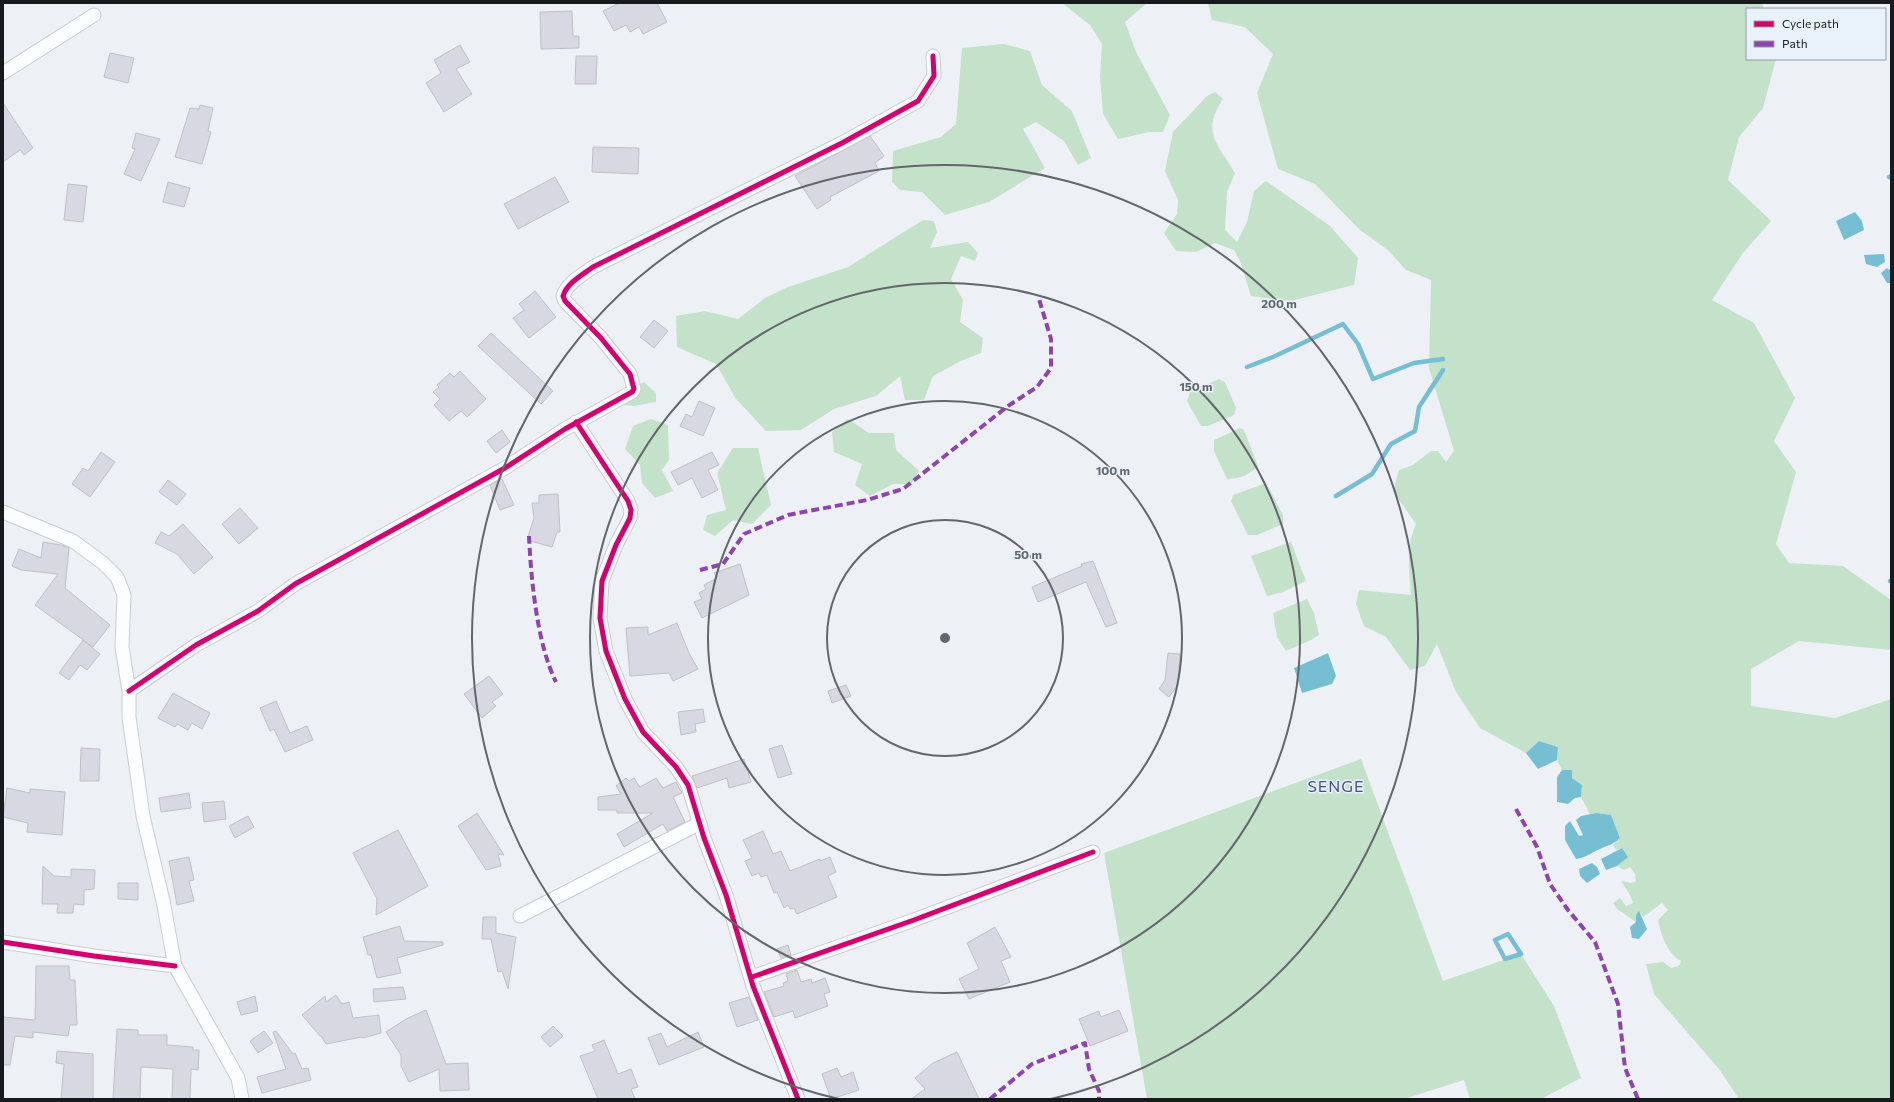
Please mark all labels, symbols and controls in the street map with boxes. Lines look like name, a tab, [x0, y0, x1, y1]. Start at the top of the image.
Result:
legend	[1746, 8, 1886, 60]
text: Cycle path	[1782, 16, 1839, 30]
text: Path	[1782, 36, 1808, 50]
text: 200 m	[1261, 296, 1297, 310]
text: 150 m	[1179, 379, 1213, 393]
text: 100 m	[1096, 463, 1130, 477]
text: 50 m	[1014, 547, 1042, 561]
centre of rings	[938, 631, 952, 645]
district label: SENGE	[1307, 776, 1365, 795]

